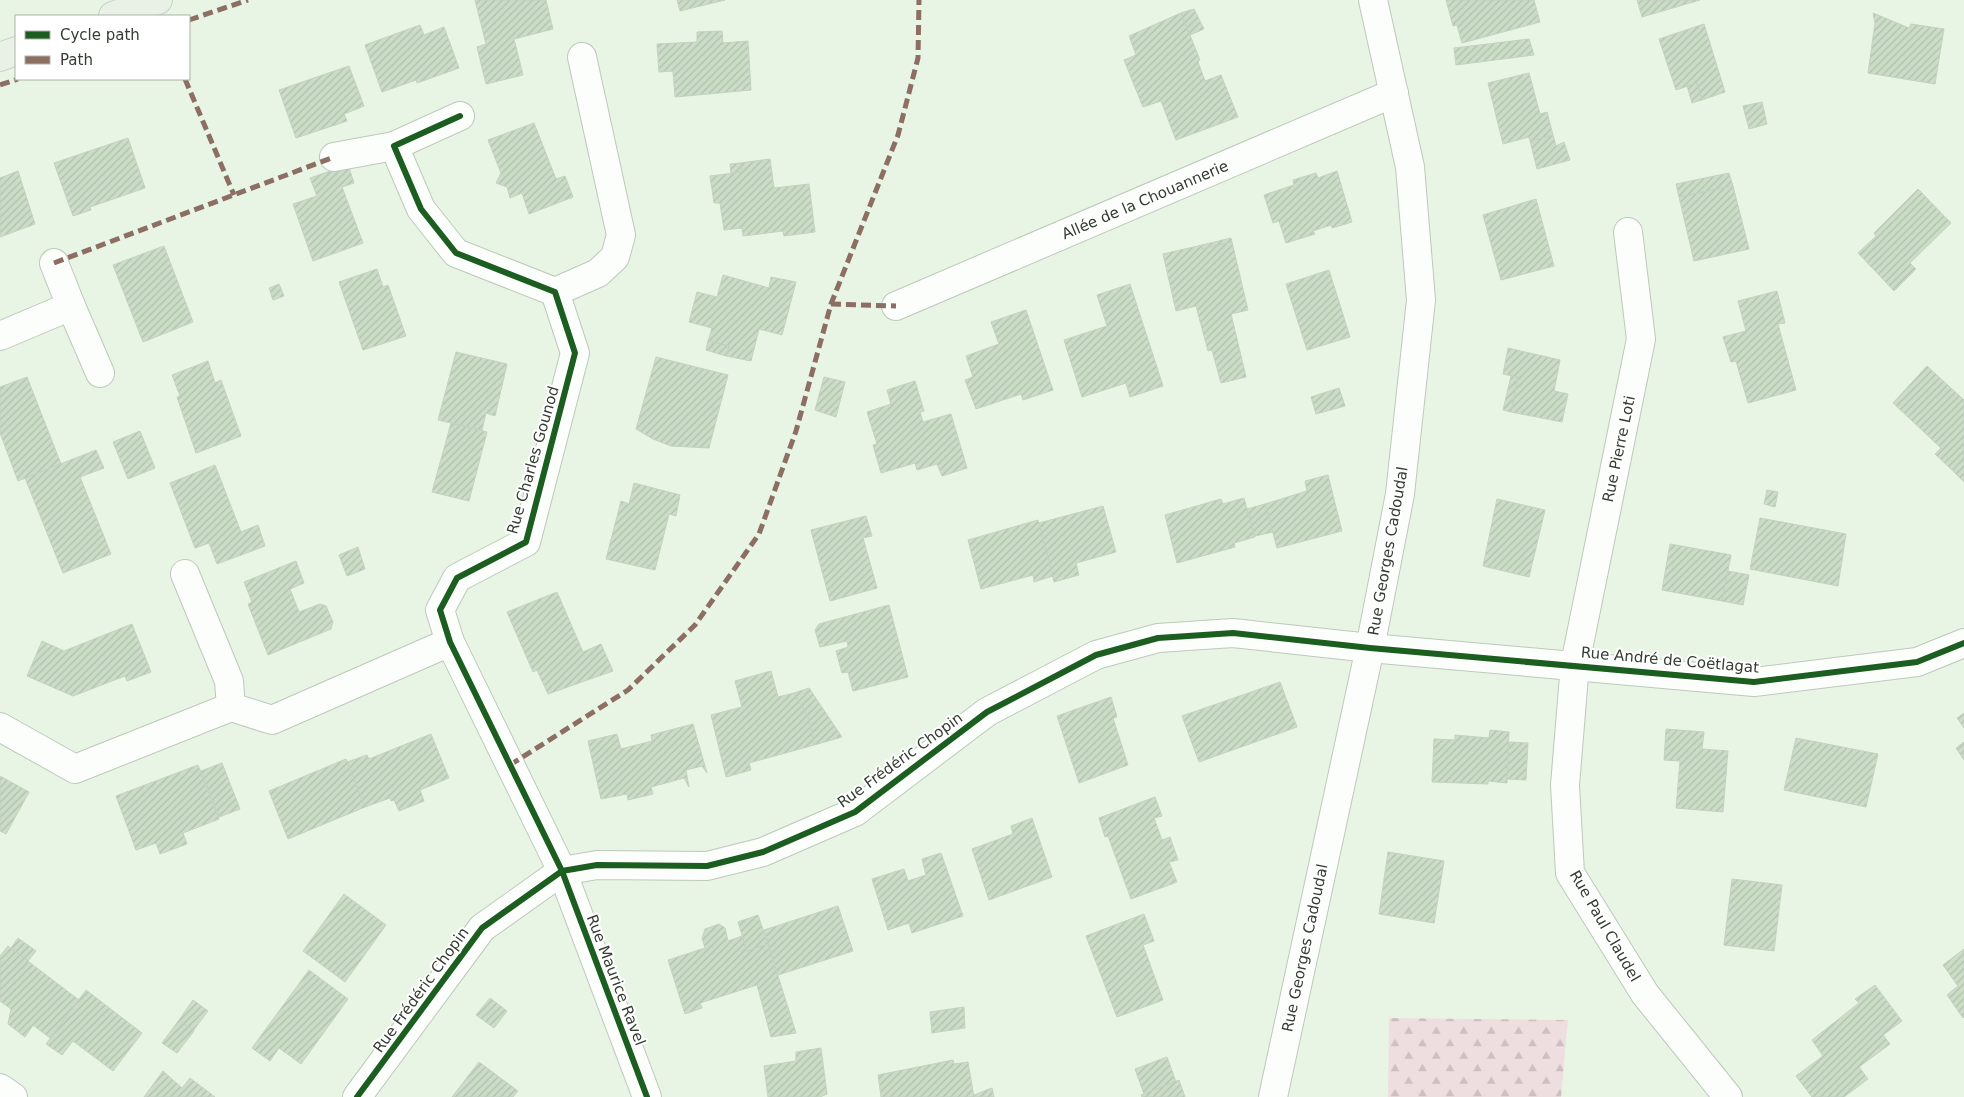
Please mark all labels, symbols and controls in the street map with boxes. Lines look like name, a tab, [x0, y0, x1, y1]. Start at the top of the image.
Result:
legend	[15, 15, 190, 80]
text: Cycle path	[60, 26, 140, 44]
text: Path	[60, 51, 93, 69]
street label: Allée de la Chouannerie	[1059, 157, 1231, 243]
street label: Rue Charles Gounod	[503, 384, 563, 536]
street label: Rue Pierre Loti	[1599, 394, 1639, 504]
street label: Rue Georges Cadoudal	[1364, 465, 1412, 637]
street label: Rue André de Coëtlagat	[1580, 643, 1760, 677]
street label: Rue Frédéric Chopin	[834, 709, 966, 811]
street label: Rue Georges Cadoudal	[1278, 862, 1332, 1034]
street label: Rue Paul Claudel	[1566, 867, 1644, 985]
street label: Rue Maurice Ravel	[583, 912, 649, 1048]
street label: Rue Frédéric Chopin	[370, 924, 472, 1056]

